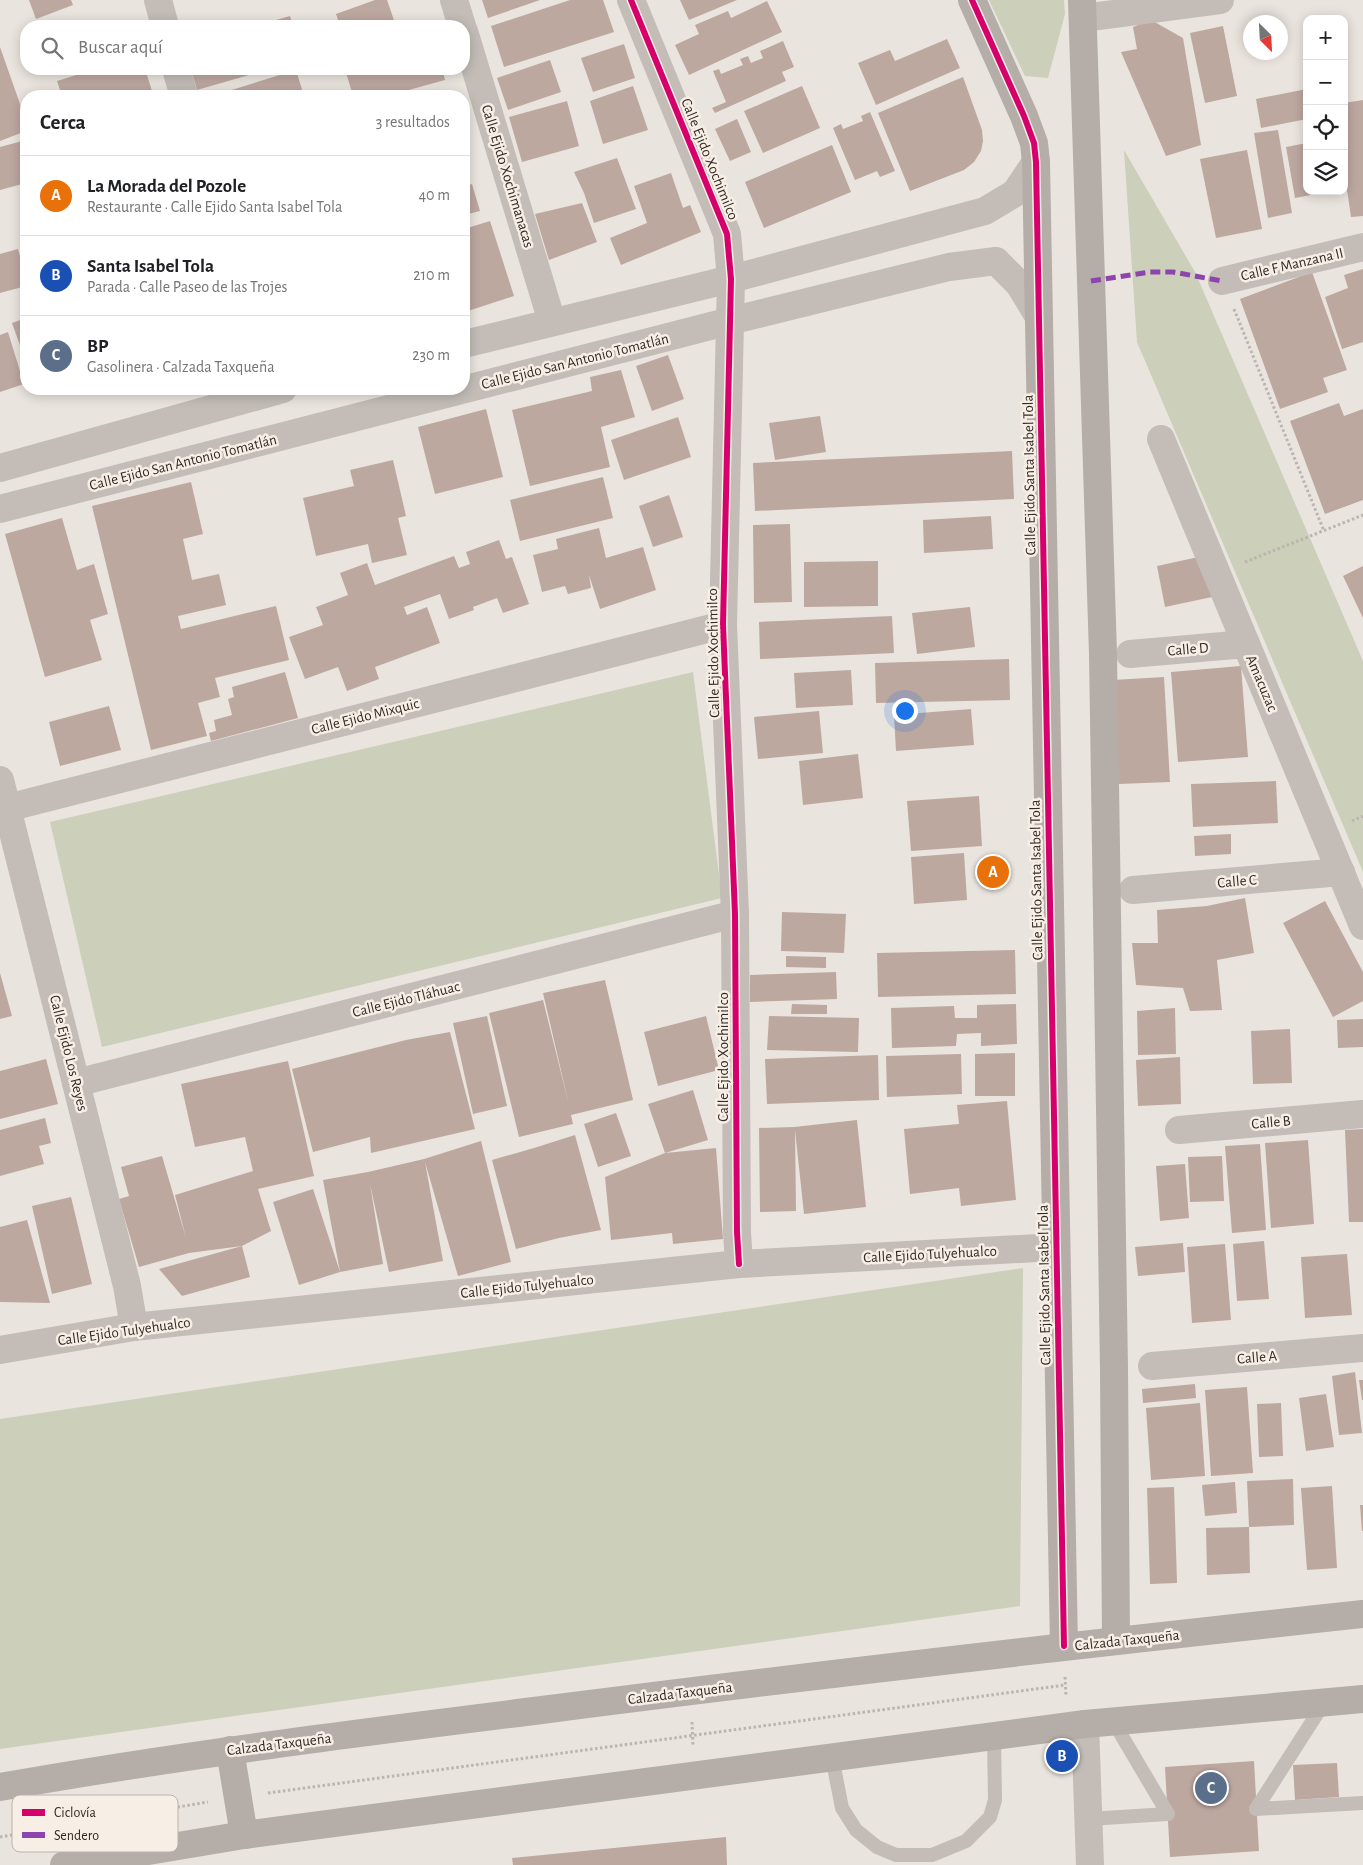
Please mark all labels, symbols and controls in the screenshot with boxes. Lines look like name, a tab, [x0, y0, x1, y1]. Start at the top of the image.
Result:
north arrow	[1243, 15, 1288, 60]
map controls	[1303, 15, 1348, 195]
button: +	[1303, 15, 1348, 60]
search box	[20, 20, 470, 75]
icon: search	[38, 34, 66, 62]
text: Buscar aquí	[78, 38, 163, 57]
button: −	[1303, 60, 1348, 105]
street label: Calle Ejido Xochimilco	[678, 96, 741, 222]
street label: Calle Ejido Xochimanacas	[479, 103, 536, 249]
button: locate	[1303, 105, 1348, 150]
text: Cerca	[40, 112, 86, 133]
text: 3 resultados	[376, 114, 450, 130]
button: layers	[1303, 150, 1348, 195]
text: La Morada del Pozole	[87, 177, 246, 196]
text: A	[51, 187, 61, 203]
text: 40 m	[418, 187, 450, 203]
text: Restaurante · Calle Ejido Santa Isabel Tola	[87, 199, 342, 215]
street label: Calle F Manzana II	[1239, 245, 1345, 284]
text: Santa Isabel Tola	[87, 257, 214, 276]
text: B	[51, 267, 61, 283]
text: 210 m	[413, 267, 450, 283]
text: Parada · Calle Paseo de las Trojes	[87, 279, 287, 295]
street label: Calle Ejido San Antonio Tomatlán	[480, 331, 670, 392]
text: BP	[87, 337, 109, 356]
text: C	[52, 347, 60, 363]
text: 230 m	[412, 347, 450, 363]
text: Gasolinera · Calzada Taxqueña	[87, 359, 275, 375]
street label: Calle Ejido Santa Isabel Tola	[1021, 394, 1038, 556]
street label: Calle Ejido San Antonio Tomatlán	[88, 432, 278, 493]
street label: Calle Ejido Xochimilco	[705, 588, 722, 718]
street label: Calle D	[1167, 640, 1210, 659]
street label: Amacuzac	[1243, 653, 1280, 714]
street label: Calle Ejido Mixquic	[310, 696, 421, 737]
your location	[892, 698, 918, 724]
street label: Calle Ejido Santa Isabel Tola	[1028, 799, 1045, 961]
pin: A	[977, 853, 1009, 891]
street label: Calle C	[1217, 872, 1257, 891]
street label: Calle Ejido Tláhuac	[351, 979, 461, 1020]
street label: Calle Ejido Xochimilco	[716, 992, 731, 1122]
street label: Calle Ejido Los Reyes	[47, 994, 90, 1113]
street label: Calle B	[1251, 1113, 1291, 1132]
street label: Calle Ejido Santa Isabel Tola	[1036, 1204, 1053, 1366]
street label: Calle Ejido Tulyehualco	[863, 1244, 997, 1265]
street label: Calle Ejido Tulyehualco	[460, 1272, 594, 1301]
street label: Calle Ejido Tulyehualco	[57, 1315, 191, 1348]
street label: Calle A	[1236, 1348, 1278, 1367]
street label: Calzada Taxqueña	[1074, 1628, 1180, 1653]
street label: Calzada Taxqueña	[627, 1680, 733, 1707]
street label: Calzada Taxqueña	[226, 1731, 332, 1758]
pin: B	[1046, 1737, 1078, 1775]
pin: C	[1195, 1769, 1227, 1807]
legend	[12, 1795, 178, 1852]
text: Ciclovía	[54, 1806, 97, 1820]
text: Sendero	[54, 1829, 99, 1843]

